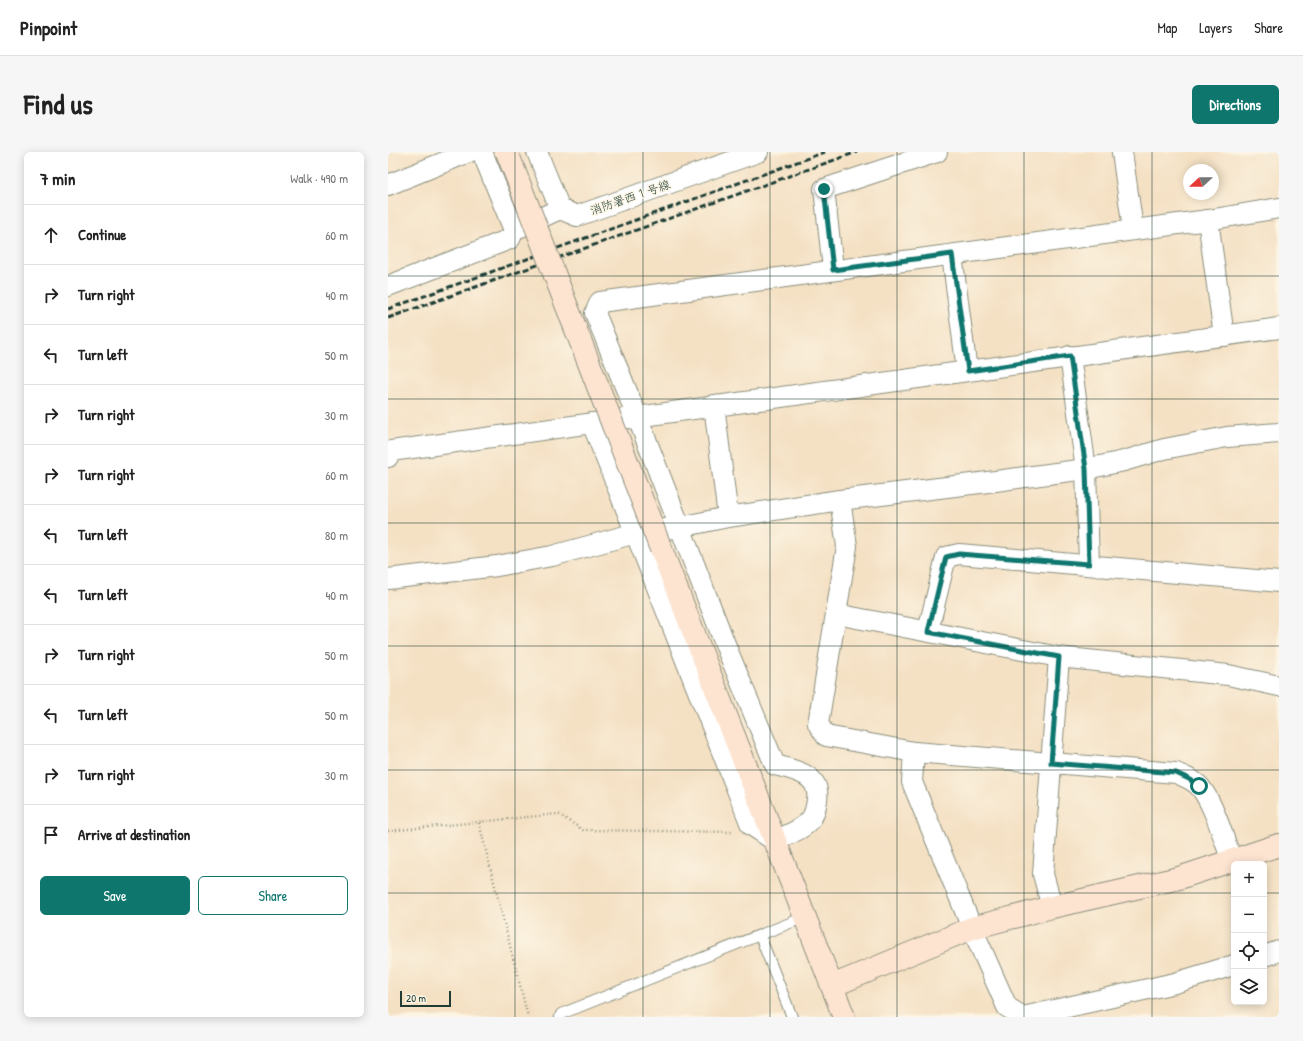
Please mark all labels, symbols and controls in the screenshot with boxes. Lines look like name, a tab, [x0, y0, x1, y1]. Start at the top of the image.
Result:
text: Pinpoint	[20, 15, 77, 41]
text: Map	[1157, 18, 1177, 37]
text: Layers	[1199, 18, 1232, 37]
text: Share	[1254, 18, 1283, 37]
text: Find us	[24, 85, 93, 123]
button: Directions	[1192, 85, 1279, 124]
north arrow	[1183, 164, 1219, 200]
text: 7 min	[40, 167, 75, 190]
text: Walk · 490 m	[290, 169, 348, 187]
street label: 消防署西１号線	[588, 175, 672, 219]
route end	[815, 180, 833, 198]
icon: ahead	[40, 224, 62, 246]
text: Continue	[78, 224, 126, 245]
text: 60 m	[325, 226, 348, 244]
icon: right	[40, 284, 62, 306]
text: Turn right	[78, 284, 134, 305]
text: 40 m	[325, 286, 348, 304]
icon: left	[40, 344, 62, 366]
text: Turn left	[78, 344, 128, 365]
text: 50 m	[325, 346, 348, 364]
icon: right	[40, 404, 62, 426]
text: Turn right	[78, 404, 134, 425]
text: 30 m	[325, 406, 348, 424]
icon: right	[40, 464, 62, 486]
text: Turn right	[78, 464, 134, 485]
text: 60 m	[325, 466, 348, 484]
icon: left	[40, 524, 62, 546]
text: Turn left	[78, 524, 128, 545]
text: 80 m	[325, 526, 348, 544]
icon: left	[40, 584, 62, 606]
text: Turn left	[78, 584, 128, 605]
text: 40 m	[325, 586, 348, 604]
icon: right	[40, 644, 62, 666]
text: Turn right	[78, 644, 134, 665]
text: 50 m	[325, 646, 348, 664]
icon: left	[40, 704, 62, 726]
text: Turn left	[78, 704, 128, 725]
text: 50 m	[325, 706, 348, 724]
icon: right	[40, 764, 62, 786]
text: Turn right	[78, 764, 134, 785]
text: 30 m	[325, 766, 348, 784]
route start	[1190, 777, 1208, 795]
icon: arrive	[40, 824, 62, 846]
text: Arrive at destination	[78, 824, 190, 845]
map controls	[1231, 861, 1267, 1005]
button: +	[1231, 861, 1267, 897]
button: Save	[40, 876, 190, 915]
button: Share	[198, 876, 348, 915]
button: −	[1231, 897, 1267, 933]
button: locate	[1231, 933, 1267, 969]
button: layers	[1231, 969, 1267, 1005]
scale bar	[400, 989, 451, 1008]
text: 20 m	[406, 991, 426, 1005]

